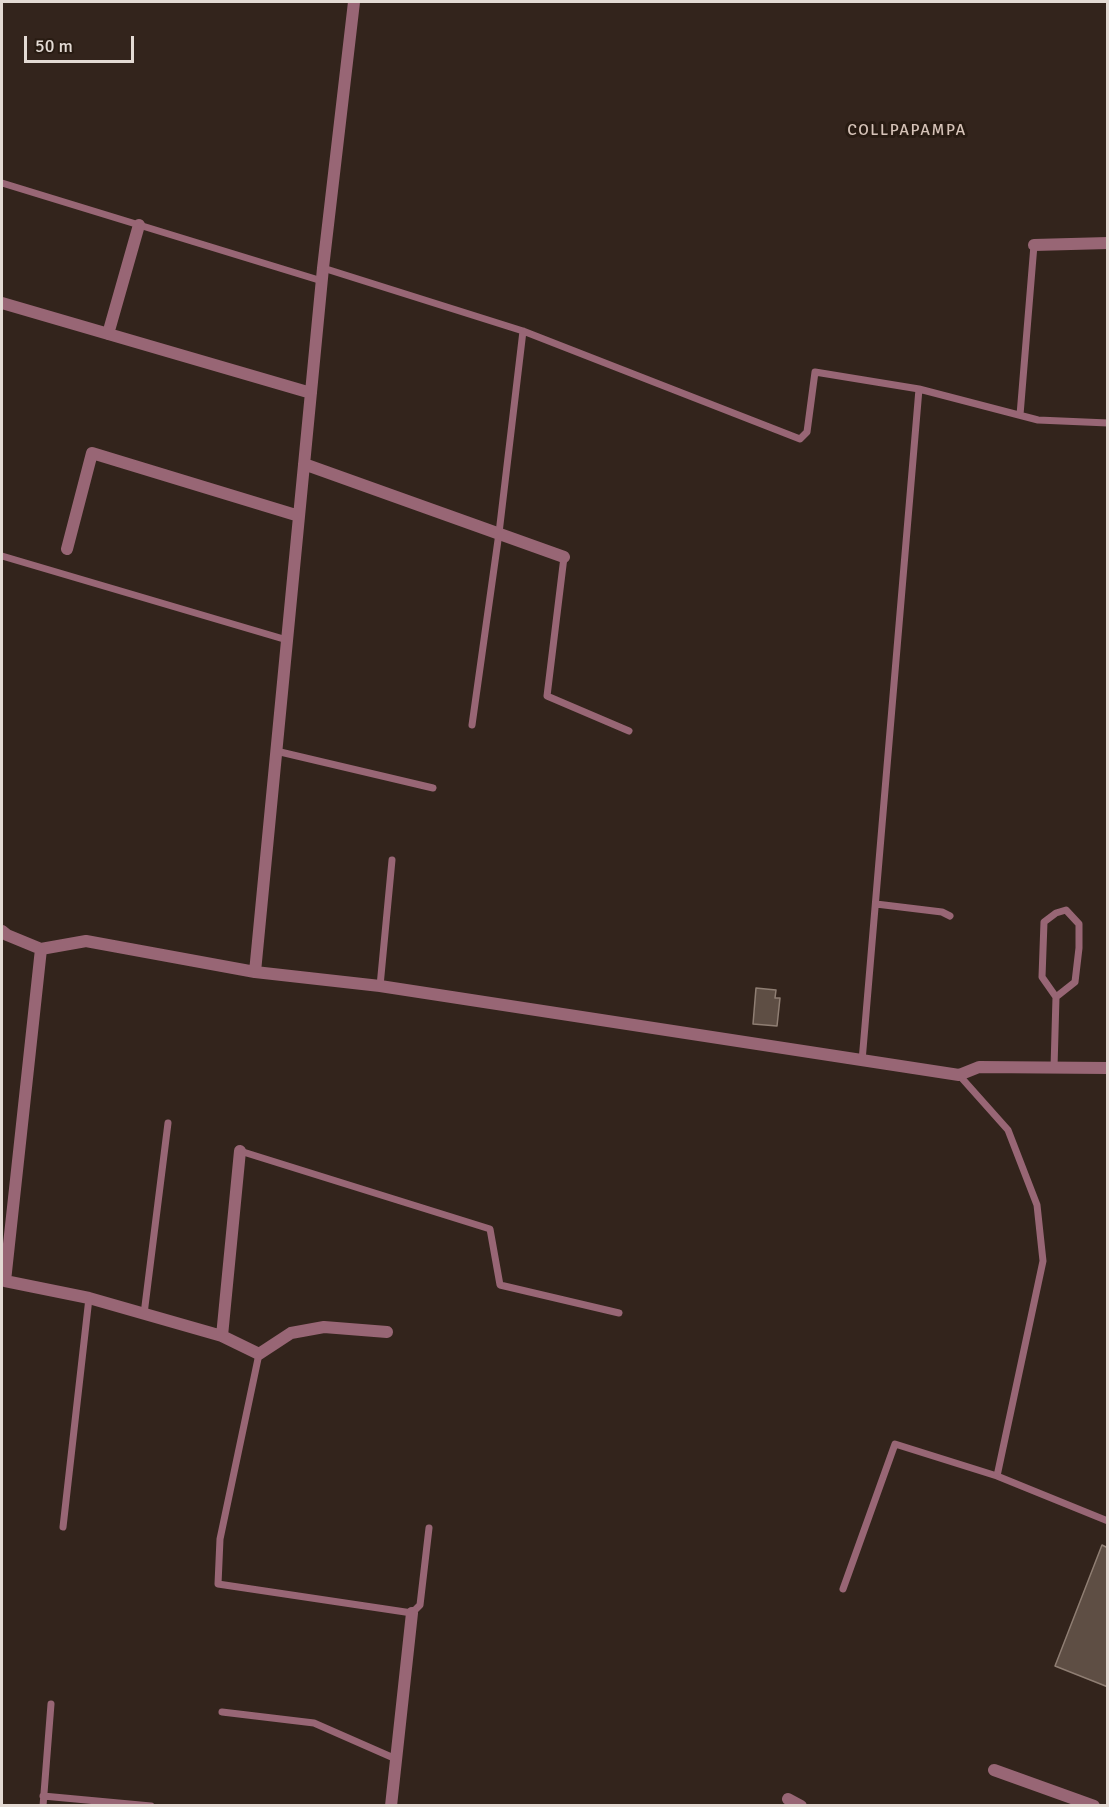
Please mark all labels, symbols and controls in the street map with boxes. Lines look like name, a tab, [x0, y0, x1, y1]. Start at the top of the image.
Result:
scale bar	[27, 24, 136, 62]
text: 50 m	[35, 35, 73, 57]
district label: COLLPAPAMPA	[847, 121, 967, 141]

